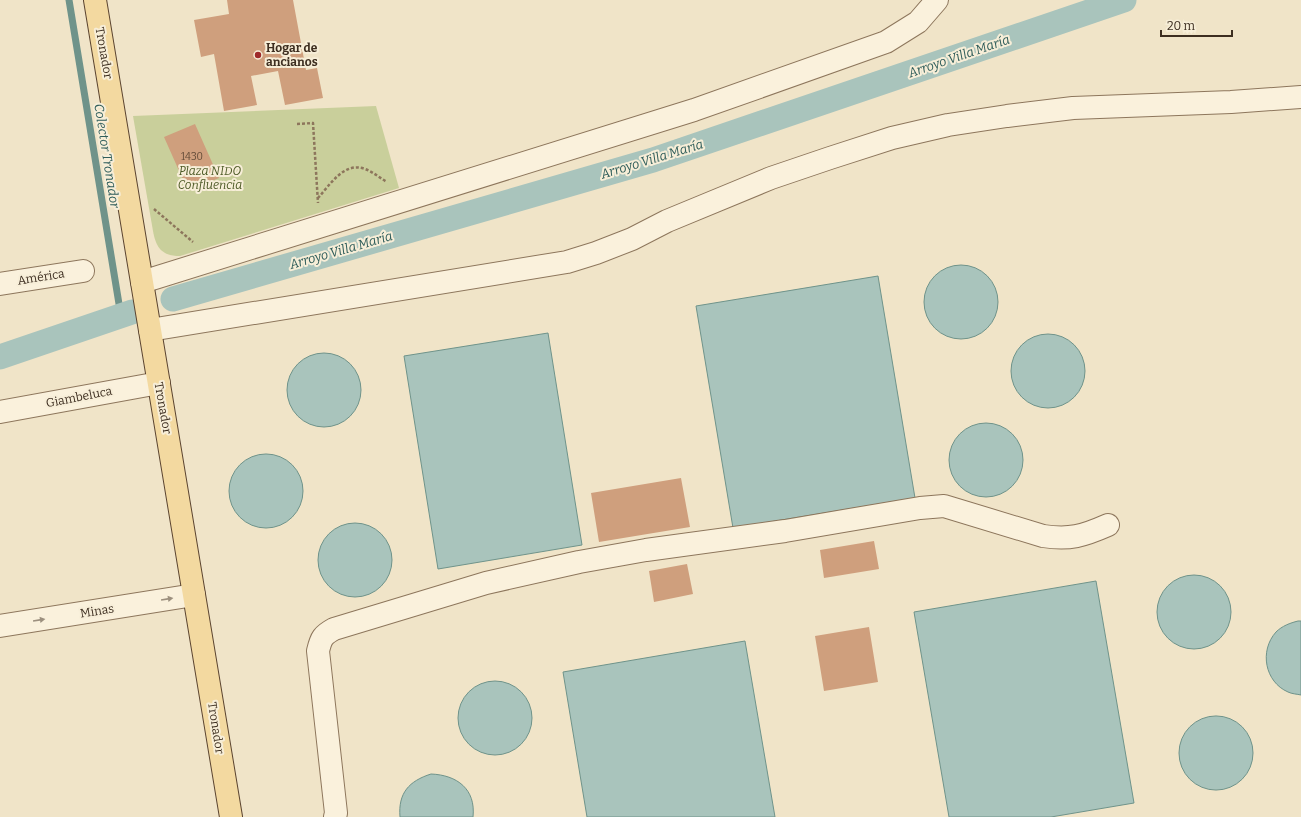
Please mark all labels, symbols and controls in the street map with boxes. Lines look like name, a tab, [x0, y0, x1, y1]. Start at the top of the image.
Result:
scale bar	[1161, 12, 1232, 38]
text: 20 m	[1167, 19, 1196, 33]
street label: Tronador	[93, 26, 116, 81]
water label: Arroyo Villa María	[905, 32, 1012, 81]
place label: Hogar de ancianos	[266, 41, 318, 69]
marker: Hogar de ancianos	[253, 50, 263, 60]
water label: Colector Tronador	[91, 103, 123, 210]
water label: Arroyo Villa María	[598, 136, 705, 182]
house number: 1430	[181, 151, 203, 163]
park label: Plaza NIDO Confluencia	[178, 164, 242, 192]
water label: Arroyo Villa María	[287, 228, 394, 272]
street label: América	[16, 266, 66, 288]
street label: Tronador	[152, 381, 175, 436]
street label: Giambeluca	[45, 384, 114, 410]
one-way arrow	[161, 596, 173, 602]
street label: Minas	[79, 601, 115, 621]
one-way arrow	[32, 617, 45, 623]
street label: Tronador	[205, 701, 227, 756]

